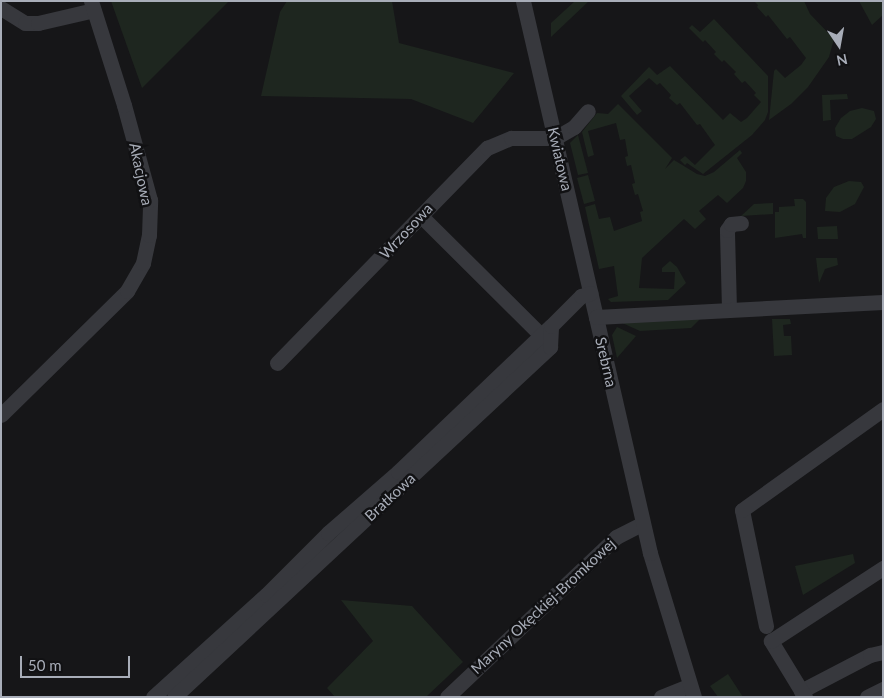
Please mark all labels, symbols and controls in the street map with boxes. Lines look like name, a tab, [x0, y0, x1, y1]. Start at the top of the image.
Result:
north arrow	[814, 20, 864, 70]
text: N	[835, 51, 849, 70]
street label: Kwiatowa	[544, 125, 576, 193]
street label: Akacjowa	[126, 141, 156, 207]
street label: Wrzosowa	[376, 199, 436, 263]
street label: Srebrna	[592, 335, 620, 389]
street label: Bratkowa	[361, 469, 419, 525]
street label: Maryny Okęckiej-Bromkowej	[467, 534, 619, 678]
scale bar	[22, 646, 132, 678]
text: 50 m	[28, 656, 62, 674]

